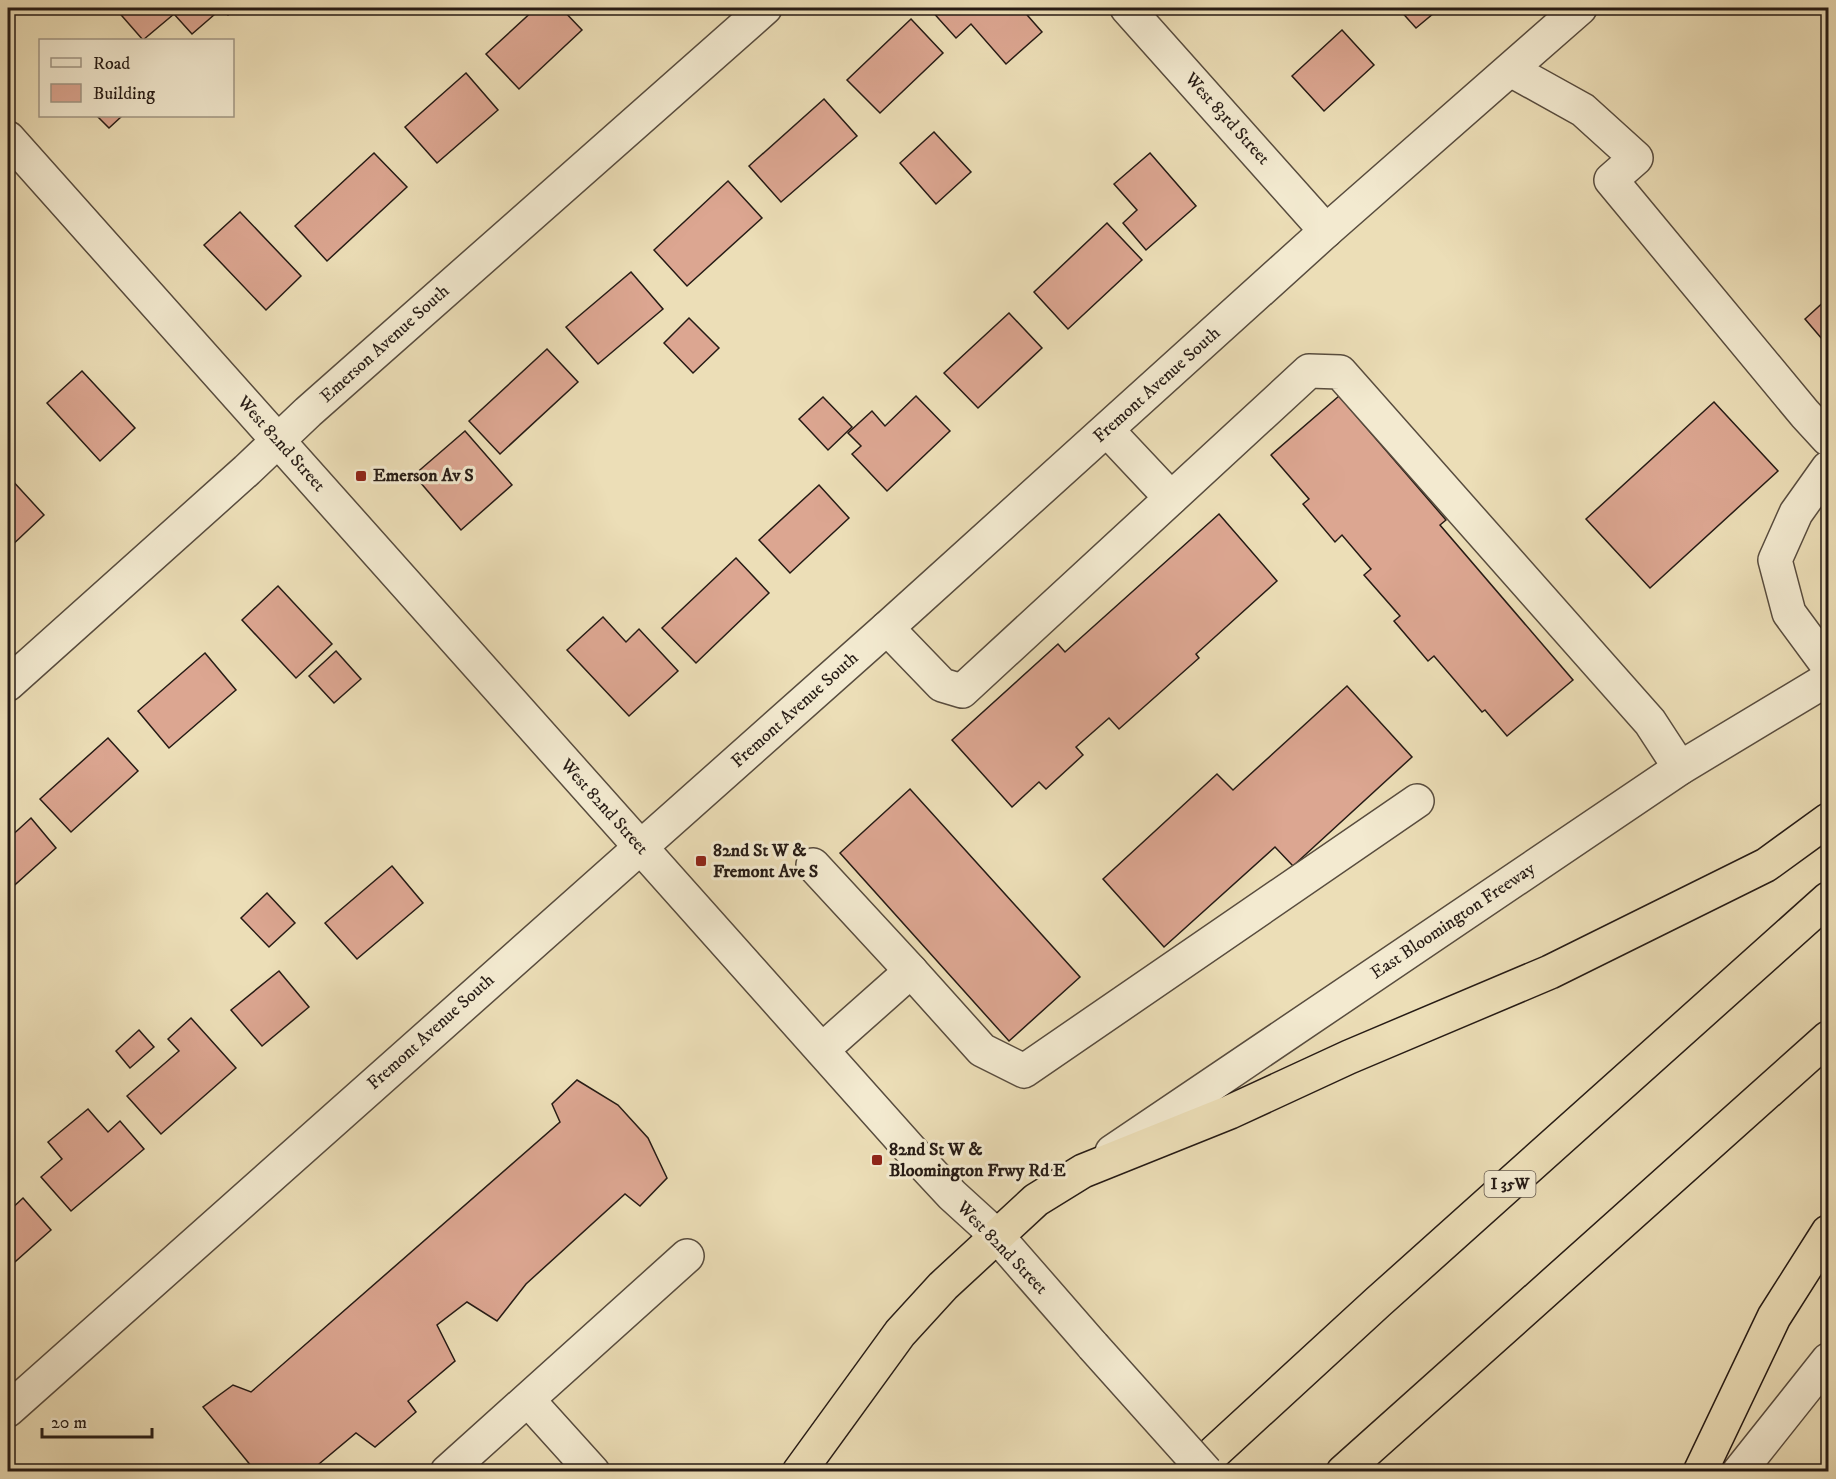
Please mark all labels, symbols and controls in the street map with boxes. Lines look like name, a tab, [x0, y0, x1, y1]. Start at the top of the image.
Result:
legend	[39, 39, 234, 117]
text: Road	[93, 53, 130, 75]
street label: West 83rd Street	[1179, 68, 1274, 170]
text: Building	[93, 83, 155, 105]
street label: Emerson Avenue South	[316, 280, 455, 408]
street label: Fremont Avenue South	[1089, 322, 1225, 448]
street label: West 82nd Street	[232, 391, 330, 497]
place label: Emerson Av S	[373, 465, 474, 487]
marker: Emerson Av S	[354, 469, 368, 483]
street label: Fremont Avenue South	[727, 647, 863, 773]
street label: West 82nd Street	[555, 754, 653, 860]
place label: 82nd St W & Fremont Ave S	[713, 840, 818, 883]
marker: 82nd St W & Fremont Ave S	[694, 854, 708, 868]
street label: East Bloomington Freeway	[1367, 857, 1540, 984]
street label: Fremont Avenue South	[363, 969, 499, 1095]
place label: 82nd St W & Bloomington Frwy Rd E	[889, 1139, 1066, 1182]
marker: 82nd St W & Bloomington Frwy Rd E	[870, 1153, 884, 1167]
road number: I 35W	[1484, 1171, 1536, 1197]
street label: West 82nd Street	[951, 1196, 1052, 1299]
scale bar	[42, 1401, 152, 1439]
text: 20 m	[51, 1412, 87, 1434]

